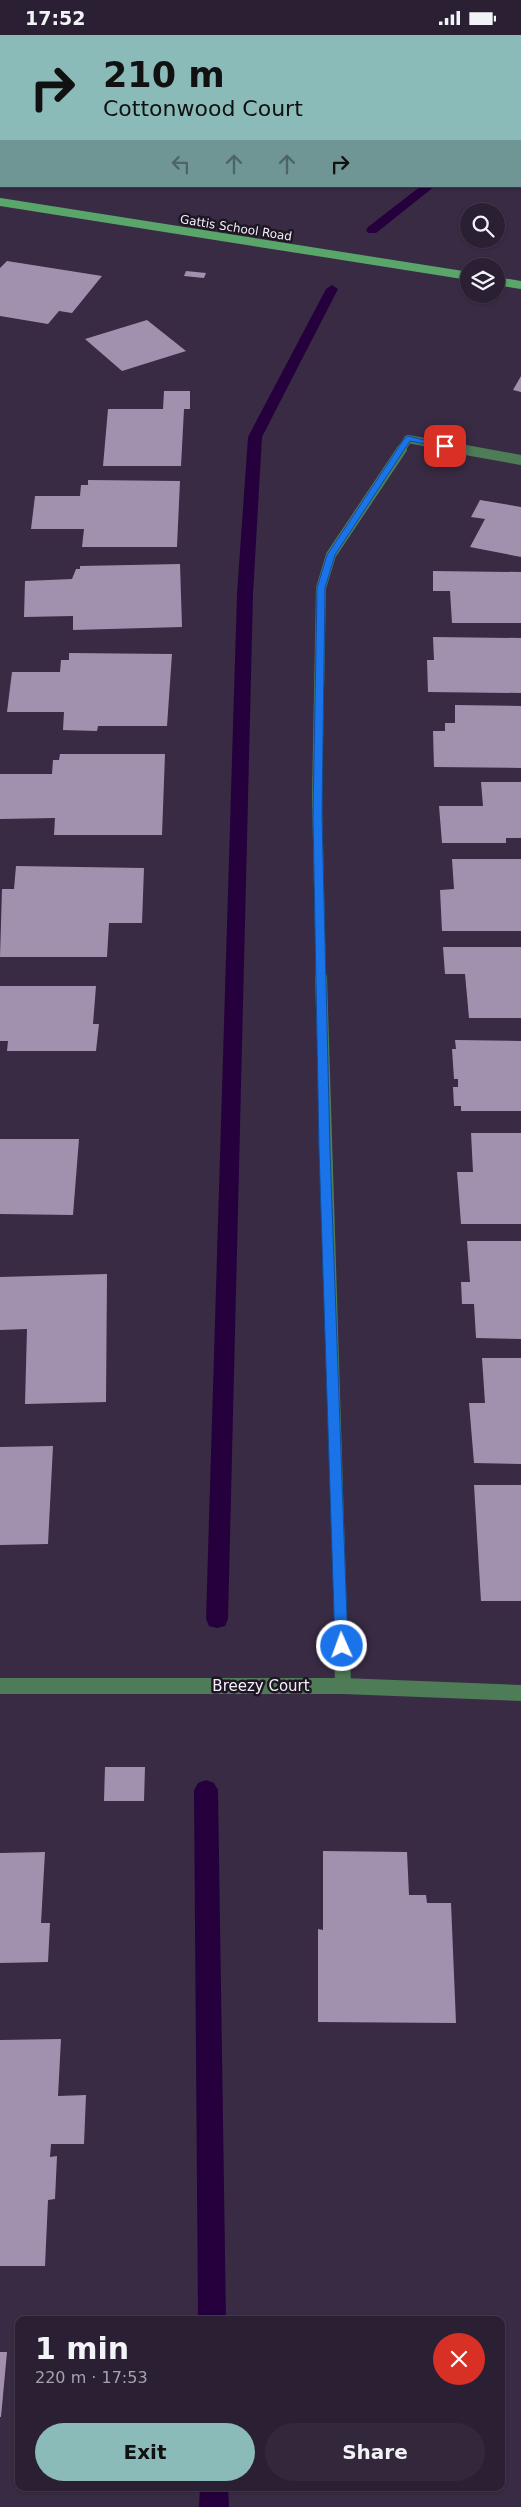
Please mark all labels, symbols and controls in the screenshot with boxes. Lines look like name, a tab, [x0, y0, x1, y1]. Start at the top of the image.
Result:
text: 17:52	[25, 7, 85, 29]
icon: right	[20, 55, 85, 120]
text: 210 m	[103, 55, 225, 95]
text: Cottonwood Court	[103, 96, 303, 121]
icon: left	[167, 150, 195, 178]
icon: ahead	[220, 150, 248, 178]
icon: ahead	[273, 150, 301, 178]
icon: right	[326, 150, 354, 178]
map controls	[460, 203, 505, 303]
button: search	[460, 203, 505, 248]
street label: Gattis School Road	[179, 212, 293, 244]
button: layers	[460, 258, 505, 303]
pin	[424, 425, 466, 467]
icon: arrive	[431, 432, 459, 460]
position arrow	[315, 1619, 367, 1671]
street label: Breezy Court	[212, 1677, 310, 1695]
text: 1 min	[35, 2331, 129, 2366]
button: close	[433, 2333, 485, 2385]
text: 220 m · 17:53	[35, 2368, 148, 2387]
button: Exit	[35, 2423, 255, 2481]
button: Share	[265, 2423, 485, 2481]

